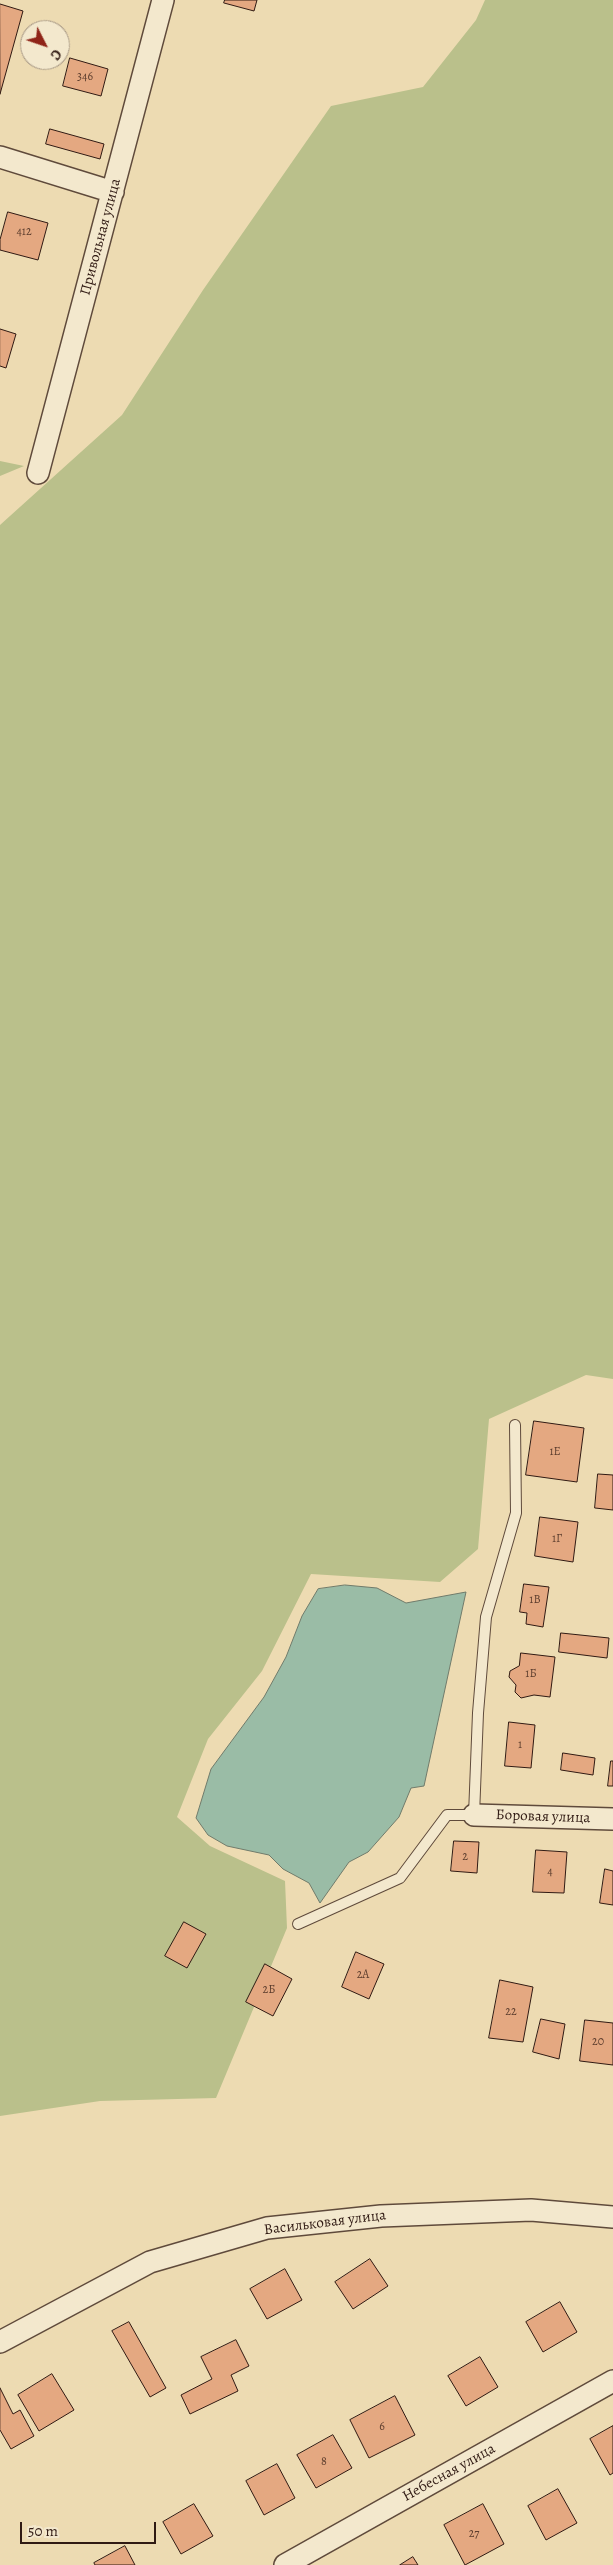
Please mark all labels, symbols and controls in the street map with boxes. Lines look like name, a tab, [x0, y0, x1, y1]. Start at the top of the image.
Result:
north arrow	[20, 20, 70, 70]
text: С	[46, 45, 66, 64]
house number: 346	[77, 70, 93, 84]
street label: Привольная улица	[77, 177, 125, 297]
house number: 412	[16, 225, 32, 239]
house number: 1Е	[549, 1445, 561, 1459]
house number: 1Г	[552, 1532, 562, 1546]
house number: 1В	[529, 1593, 541, 1607]
house number: 1Б	[525, 1667, 537, 1681]
house number: 1	[518, 1738, 522, 1752]
street label: Боровая улица	[495, 1806, 591, 1828]
house number: 2	[462, 1850, 468, 1864]
house number: 4	[547, 1865, 553, 1879]
house number: 2А	[357, 1968, 369, 1982]
house number: 2Б	[263, 1983, 275, 1997]
house number: 22	[505, 2005, 517, 2019]
house number: 20	[592, 2035, 604, 2049]
street label: Васильковая улица	[263, 2207, 387, 2239]
house number: 6	[379, 2420, 385, 2434]
street label: Небесная улица	[399, 2440, 499, 2506]
house number: 8	[321, 2455, 327, 2469]
scale bar	[22, 2512, 159, 2544]
text: 50 m	[28, 2521, 58, 2541]
house number: 27	[469, 2527, 479, 2541]

